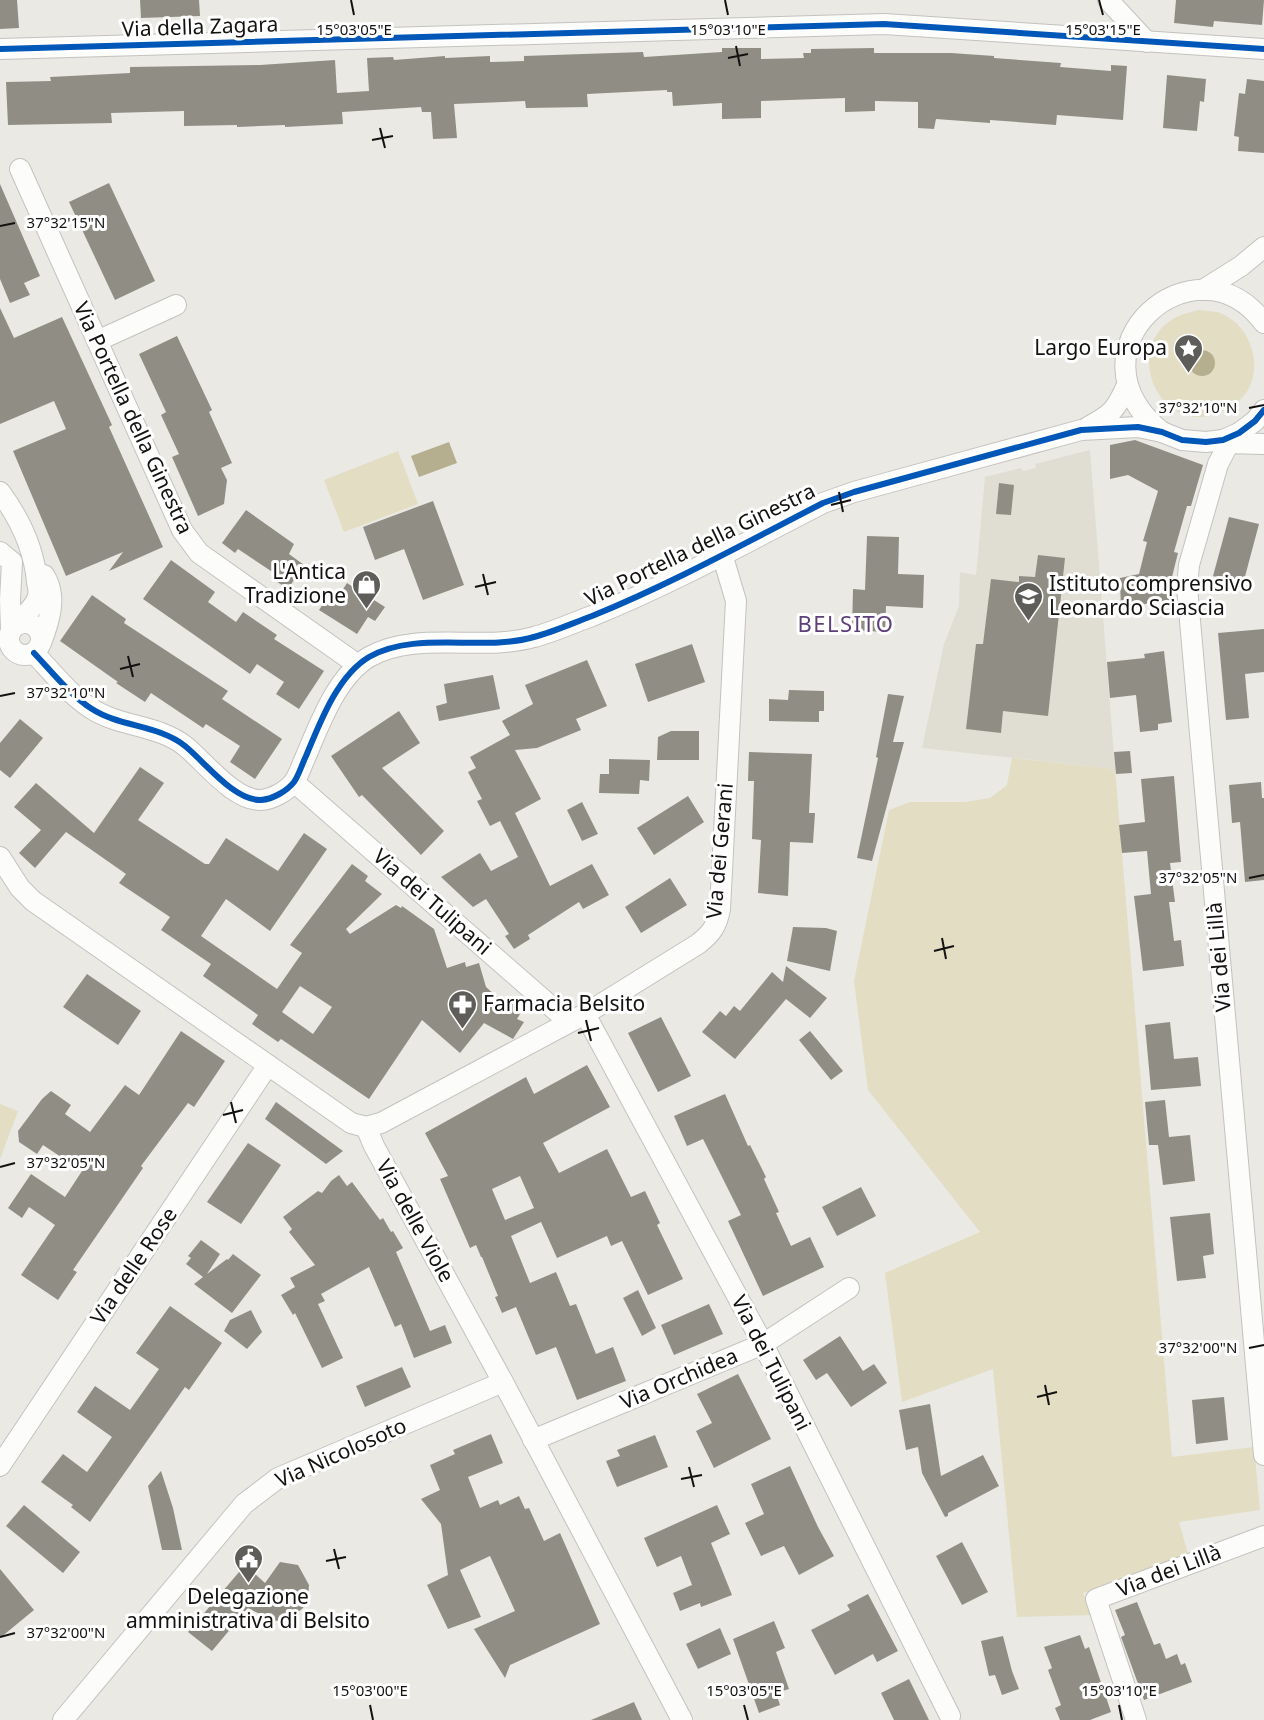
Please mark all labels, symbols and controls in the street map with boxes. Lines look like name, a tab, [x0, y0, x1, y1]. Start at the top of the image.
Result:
street label: Via della Zagara	[121, 9, 279, 43]
text: 15°03'05"E	[316, 19, 392, 39]
text: 15°03'10"E	[690, 19, 766, 39]
text: 15°03'15"E	[1065, 19, 1141, 39]
text: 37°32'15"N	[27, 212, 105, 232]
street label: Via Portella della Ginestra	[68, 297, 200, 538]
place icon: Largo Europa	[1172, 332, 1204, 374]
place label: Largo Europa	[1034, 333, 1167, 361]
text: 37°32'10"N	[1159, 397, 1237, 417]
street label: Via Portella della Ginestra	[580, 476, 819, 612]
place label: L'Antica Tradizione	[244, 557, 346, 609]
shop icon: L'Antica Tradizione	[351, 568, 383, 610]
place label: Istituto comprensivo Leonardo Sciascia	[1049, 569, 1253, 621]
school or university icon: Istituto comprensivo Leonardo Sciascia	[1012, 580, 1044, 622]
district label: BELSITO	[797, 608, 895, 638]
text: 37°32'10"N	[27, 682, 105, 702]
street label: Via dei Gerani	[699, 782, 739, 920]
street label: Via dei Tulipani	[367, 842, 498, 961]
text: 37°32'05"N	[1159, 867, 1237, 887]
street label: Via dei Lillà	[1199, 901, 1237, 1013]
pharmacy icon: Farmacia Belsito	[446, 988, 478, 1030]
place label: Farmacia Belsito	[483, 989, 645, 1017]
text: 37°32'05"N	[27, 1152, 105, 1172]
street label: Via delle Viole	[371, 1154, 461, 1287]
street label: Via delle Rose	[84, 1201, 183, 1330]
street label: Via dei Tulipani	[726, 1290, 818, 1435]
text: 37°32'00"N	[1159, 1337, 1237, 1357]
street label: Via Orchidea	[616, 1341, 742, 1415]
street label: Via Nicolosoto	[271, 1411, 411, 1493]
street label: Via dei Lillà	[1112, 1537, 1225, 1603]
public building icon: Delegazione amministrativa di Belsito	[232, 1542, 264, 1584]
place label: Delegazione amministrativa di Belsito	[126, 1582, 370, 1634]
text: 37°32'00"N	[27, 1622, 105, 1642]
text: 15°03'00"E	[332, 1680, 408, 1700]
text: 15°03'05"E	[706, 1680, 782, 1700]
text: 15°03'10"E	[1081, 1680, 1157, 1700]

